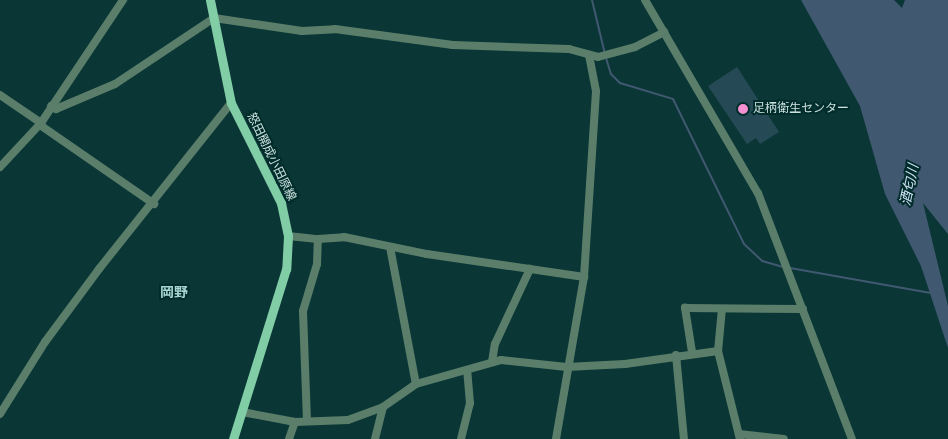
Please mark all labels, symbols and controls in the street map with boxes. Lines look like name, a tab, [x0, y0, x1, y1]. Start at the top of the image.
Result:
place label: 足柄衛生センター	[753, 102, 849, 116]
marker: 足柄衛生センター	[737, 103, 749, 115]
street label: 怒田開成小田原線	[243, 111, 299, 203]
water label: 酒匂川	[897, 163, 923, 207]
district label: 岡野	[160, 285, 188, 301]

